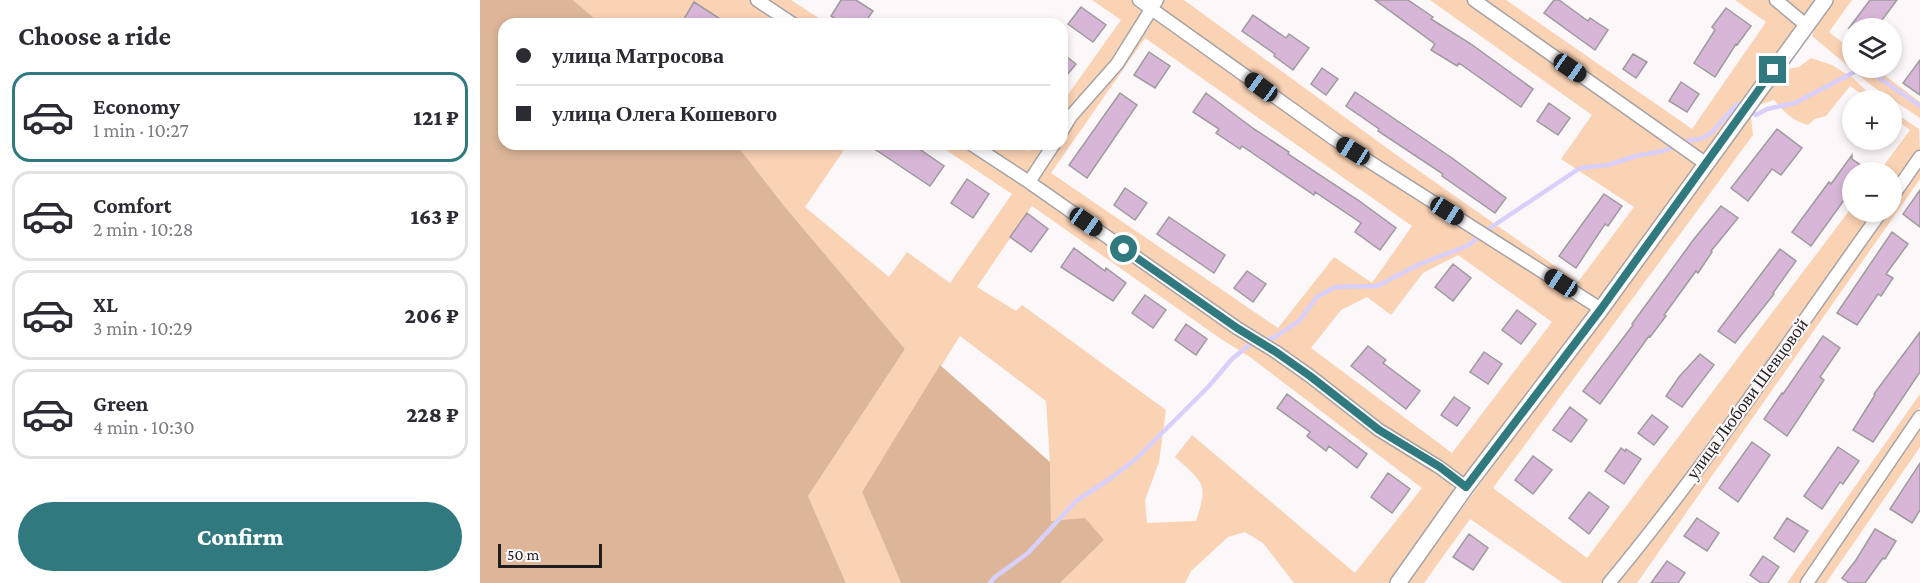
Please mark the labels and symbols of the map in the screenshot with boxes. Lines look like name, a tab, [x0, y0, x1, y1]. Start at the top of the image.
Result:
car	[1550, 50, 1590, 86]
route end	[1759, 56, 1786, 83]
car	[1241, 69, 1281, 105]
car	[1333, 134, 1373, 168]
car	[1427, 194, 1467, 228]
car	[1066, 204, 1106, 240]
route start	[1110, 235, 1137, 262]
car	[1541, 266, 1581, 300]
street label: улица Любови Шевцовой	[1682, 315, 1812, 483]
scale bar	[498, 541, 602, 568]

